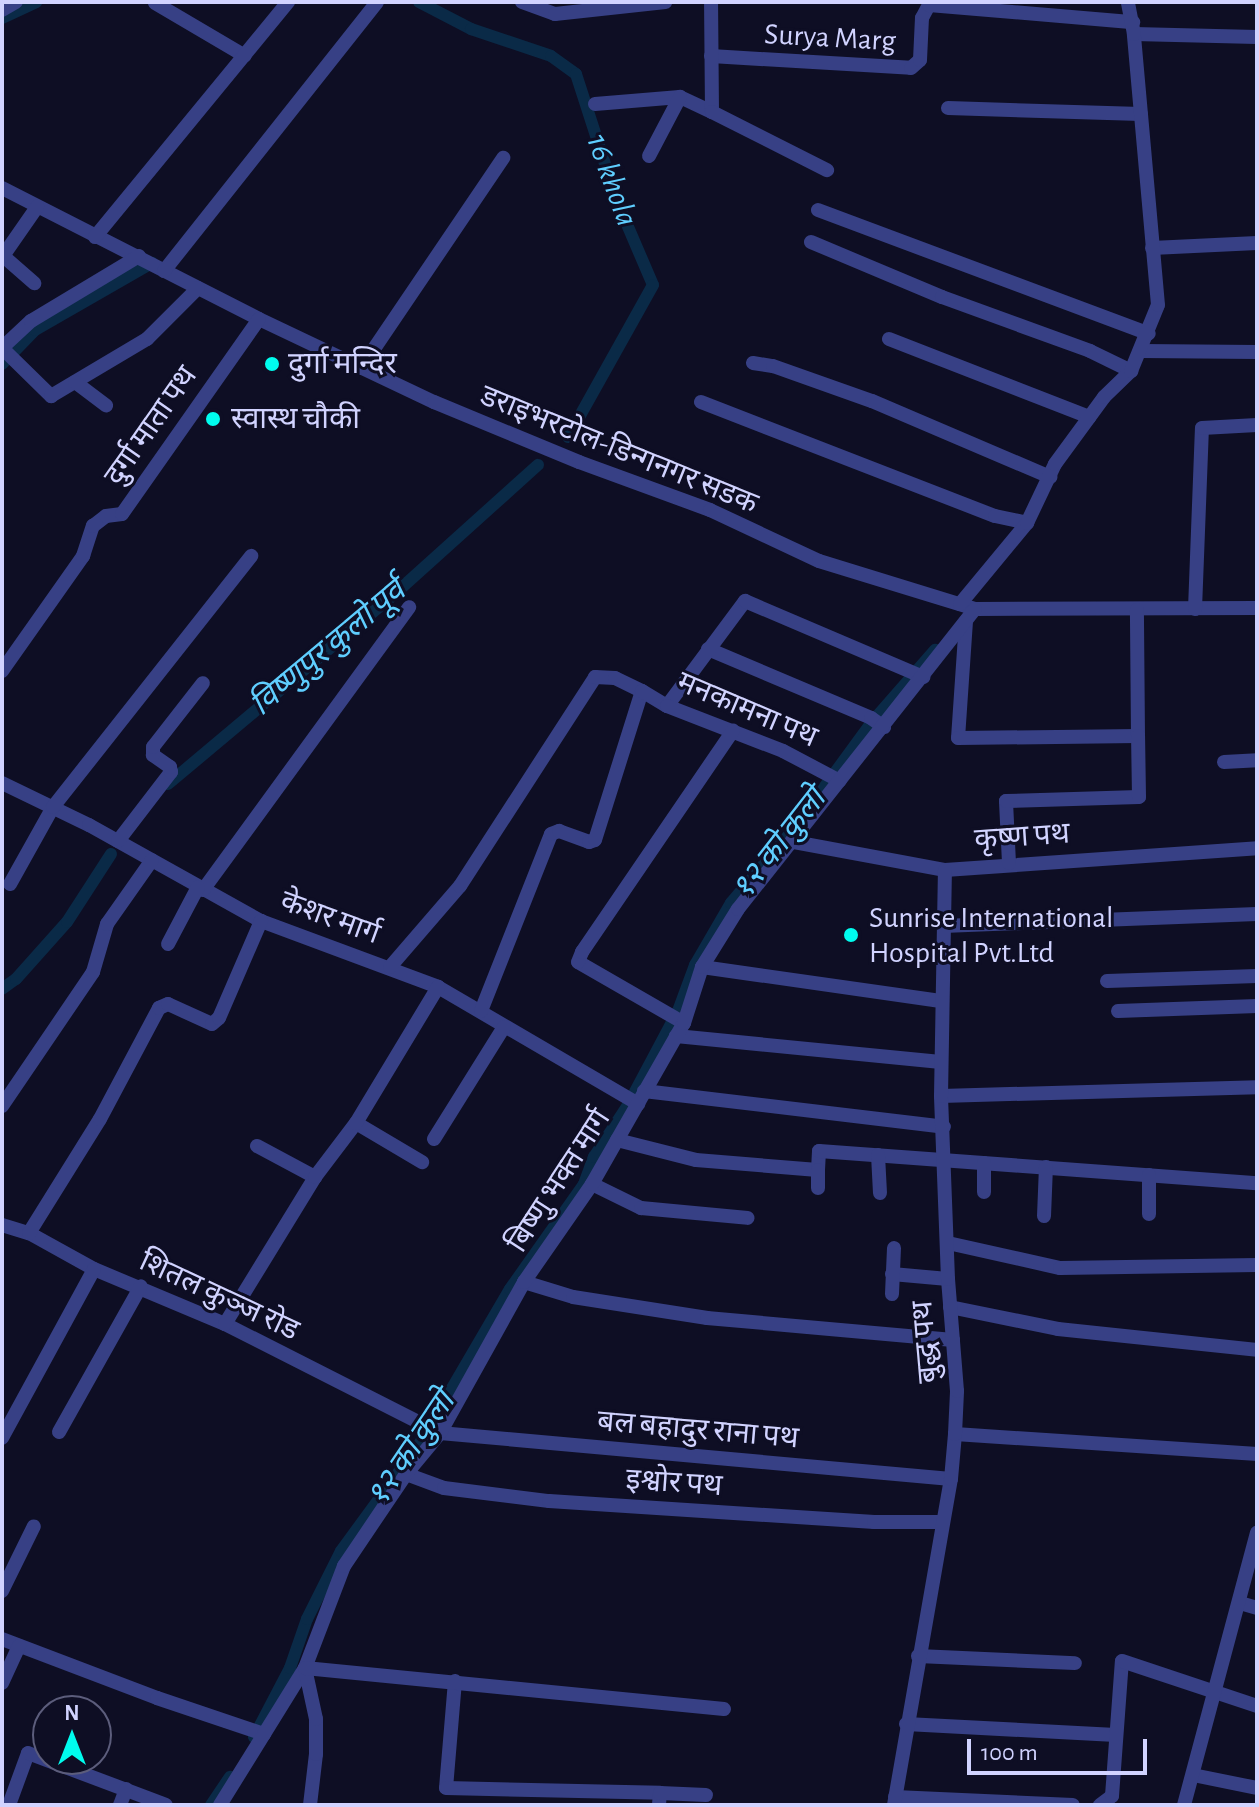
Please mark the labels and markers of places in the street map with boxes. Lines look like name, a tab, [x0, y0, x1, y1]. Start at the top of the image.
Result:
place label: दुर्गा मन्दिर	[288, 346, 397, 382]
marker: दुर्गा मन्दिर	[263, 355, 281, 373]
place label: स्वास्थ चौकी	[231, 401, 360, 437]
marker: स्वास्थ चौकी	[202, 408, 224, 430]
place label: Sunrise International Hospital Pvt.Ltd	[869, 900, 1113, 970]
marker: Sunrise International Hospital Pvt.Ltd	[840, 924, 862, 946]

